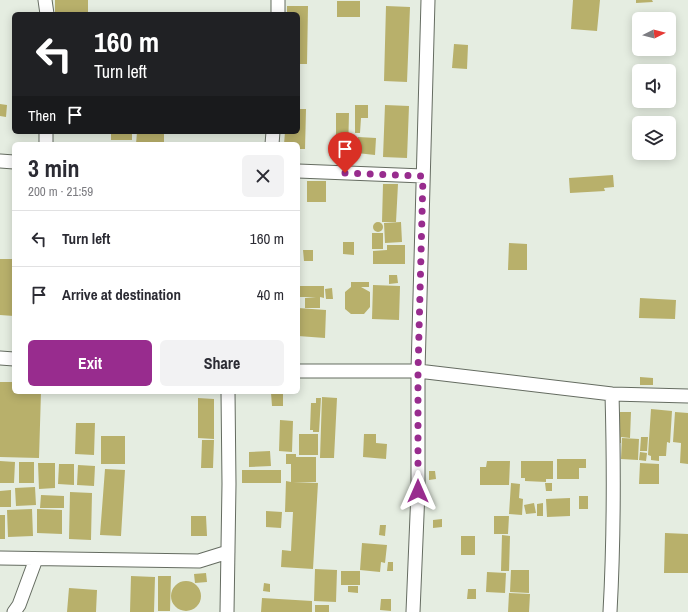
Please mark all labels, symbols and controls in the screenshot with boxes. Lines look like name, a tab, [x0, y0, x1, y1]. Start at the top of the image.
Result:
north arrow	[632, 12, 676, 56]
map controls	[632, 12, 676, 160]
text: 160 m	[94, 23, 159, 61]
icon: left	[28, 28, 80, 80]
text: Turn left	[94, 59, 147, 84]
button: sound	[632, 64, 676, 108]
icon: arrive	[64, 104, 86, 126]
text: Then	[28, 105, 56, 126]
button: layers	[632, 116, 676, 160]
pin	[328, 132, 362, 173]
icon: arrive	[334, 138, 356, 160]
text: 3 min	[28, 152, 79, 184]
button: close	[242, 155, 284, 197]
text: 200 m · 21:59	[28, 183, 93, 200]
icon: left	[28, 228, 50, 250]
text: Turn left	[62, 228, 110, 249]
text: 160 m	[250, 228, 284, 249]
icon: arrive	[28, 284, 50, 306]
text: Arrive at destination	[62, 284, 181, 305]
text: 40 m	[257, 284, 284, 305]
button: Exit	[28, 340, 152, 386]
button: Share	[160, 340, 284, 386]
position arrow	[397, 470, 439, 512]

